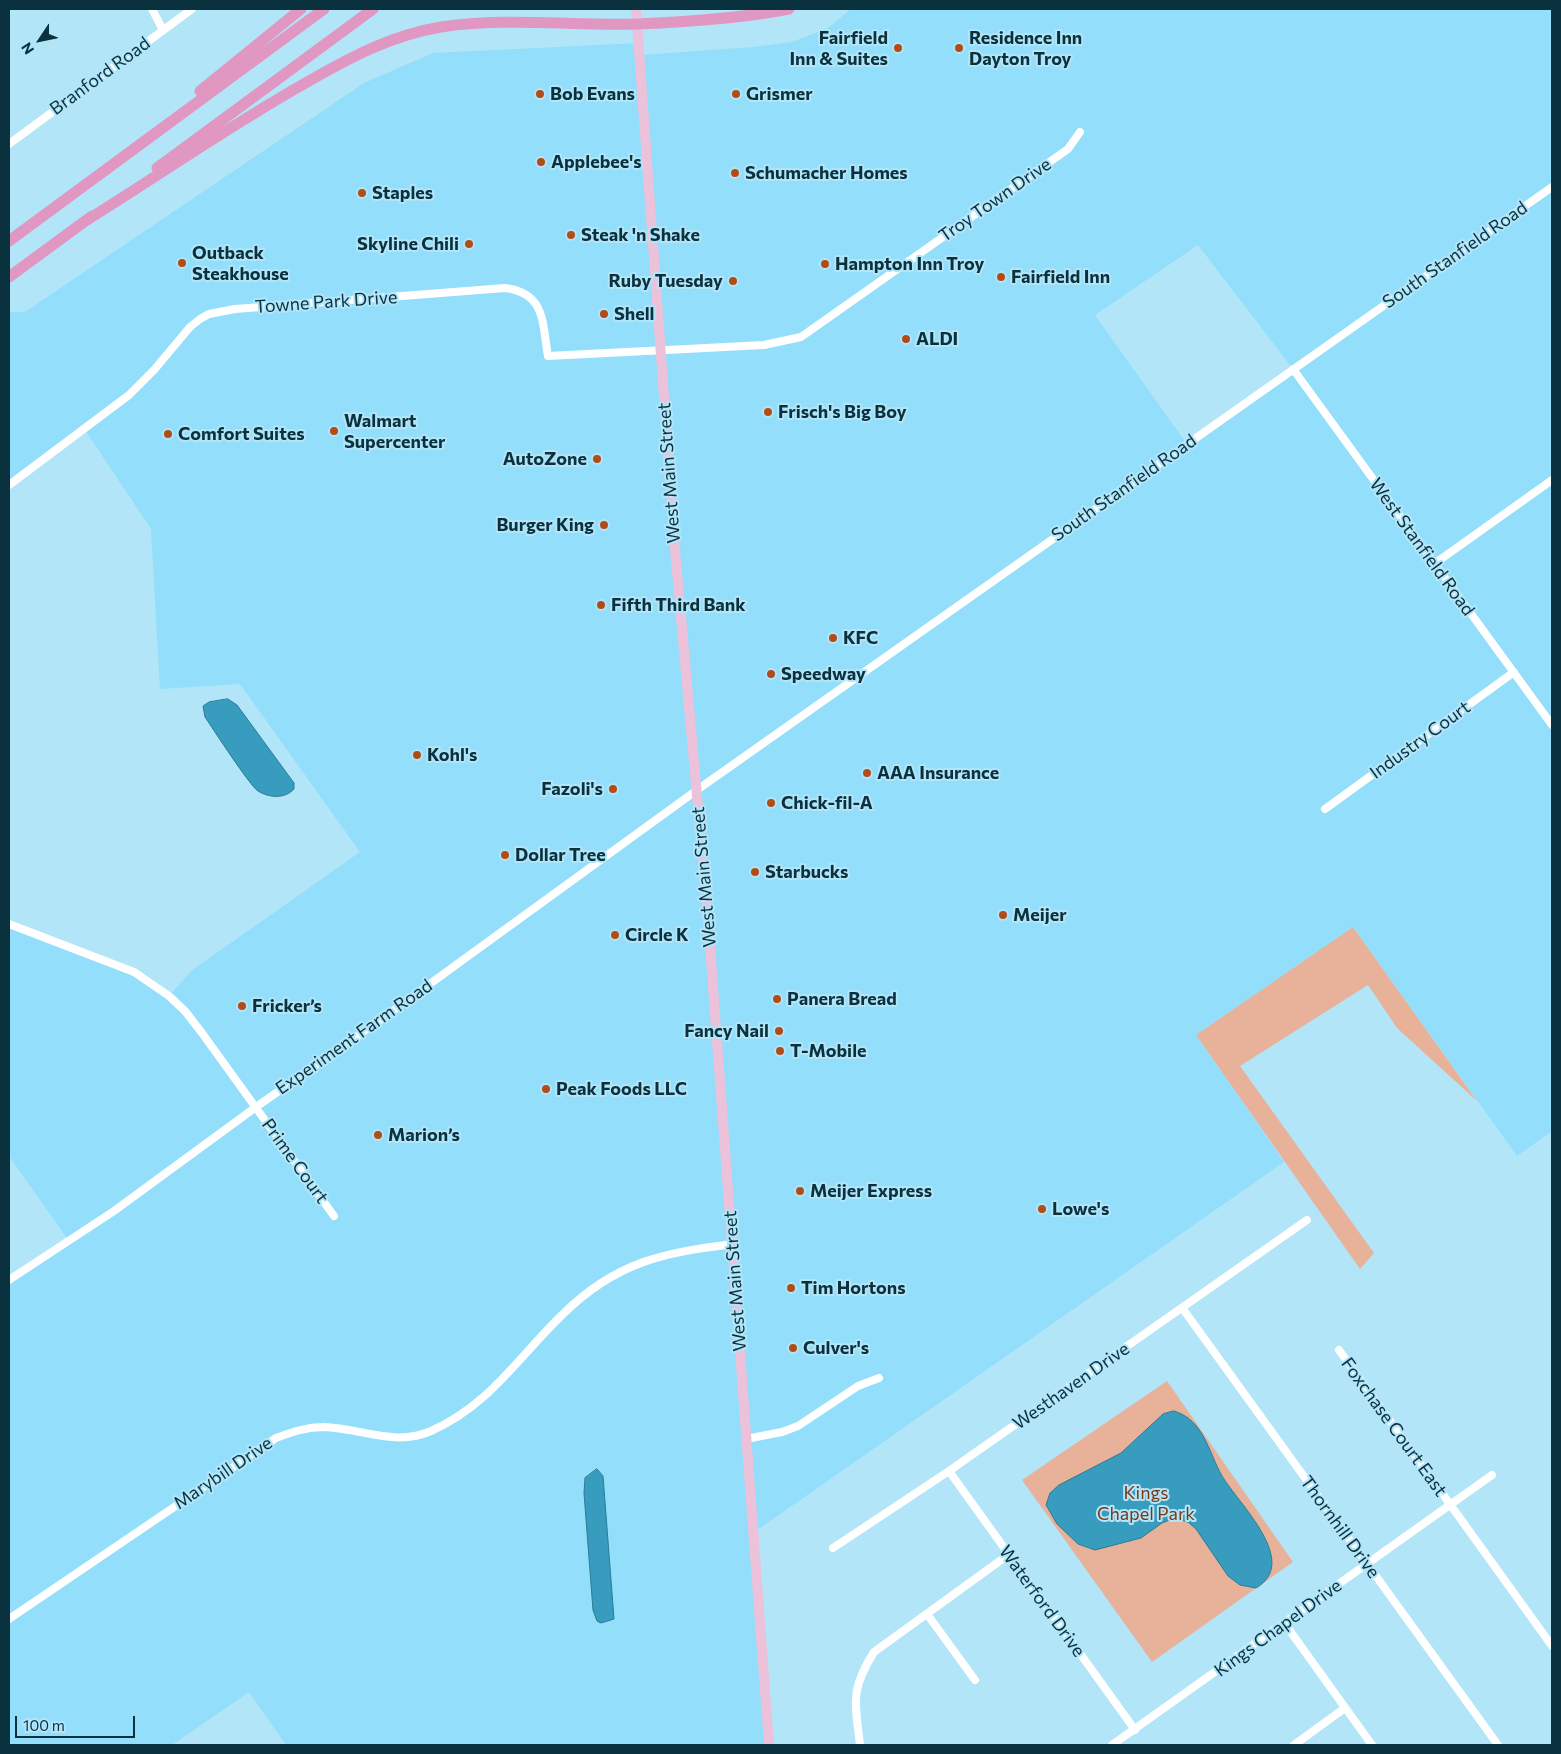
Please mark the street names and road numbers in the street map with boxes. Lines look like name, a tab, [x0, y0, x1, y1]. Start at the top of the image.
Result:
street label: Branford Road	[46, 32, 154, 120]
street label: Troy Town Drive	[935, 153, 1055, 247]
street label: South Stanfield Road	[1378, 197, 1532, 313]
street label: Towne Park Drive	[254, 286, 398, 318]
street label: West Main Street	[653, 402, 685, 544]
street label: South Stanfield Road	[1047, 430, 1201, 546]
street label: West Stanfield Road	[1365, 474, 1479, 620]
street label: Industry Court	[1366, 696, 1474, 784]
street label: West Main Street	[687, 806, 721, 948]
street label: Experiment Farm Road	[271, 975, 437, 1099]
street label: Prime Court	[257, 1114, 333, 1208]
street label: West Main Street	[719, 1210, 751, 1352]
street label: Westhaven Drive	[1009, 1338, 1133, 1434]
street label: Foxchase Court East	[1336, 1354, 1452, 1500]
street label: Marybill Drive	[170, 1432, 276, 1514]
street label: Thornhill Drive	[1296, 1472, 1384, 1582]
street label: Waterford Drive	[994, 1541, 1090, 1661]
street label: Kings Chapel Drive	[1210, 1575, 1346, 1681]

